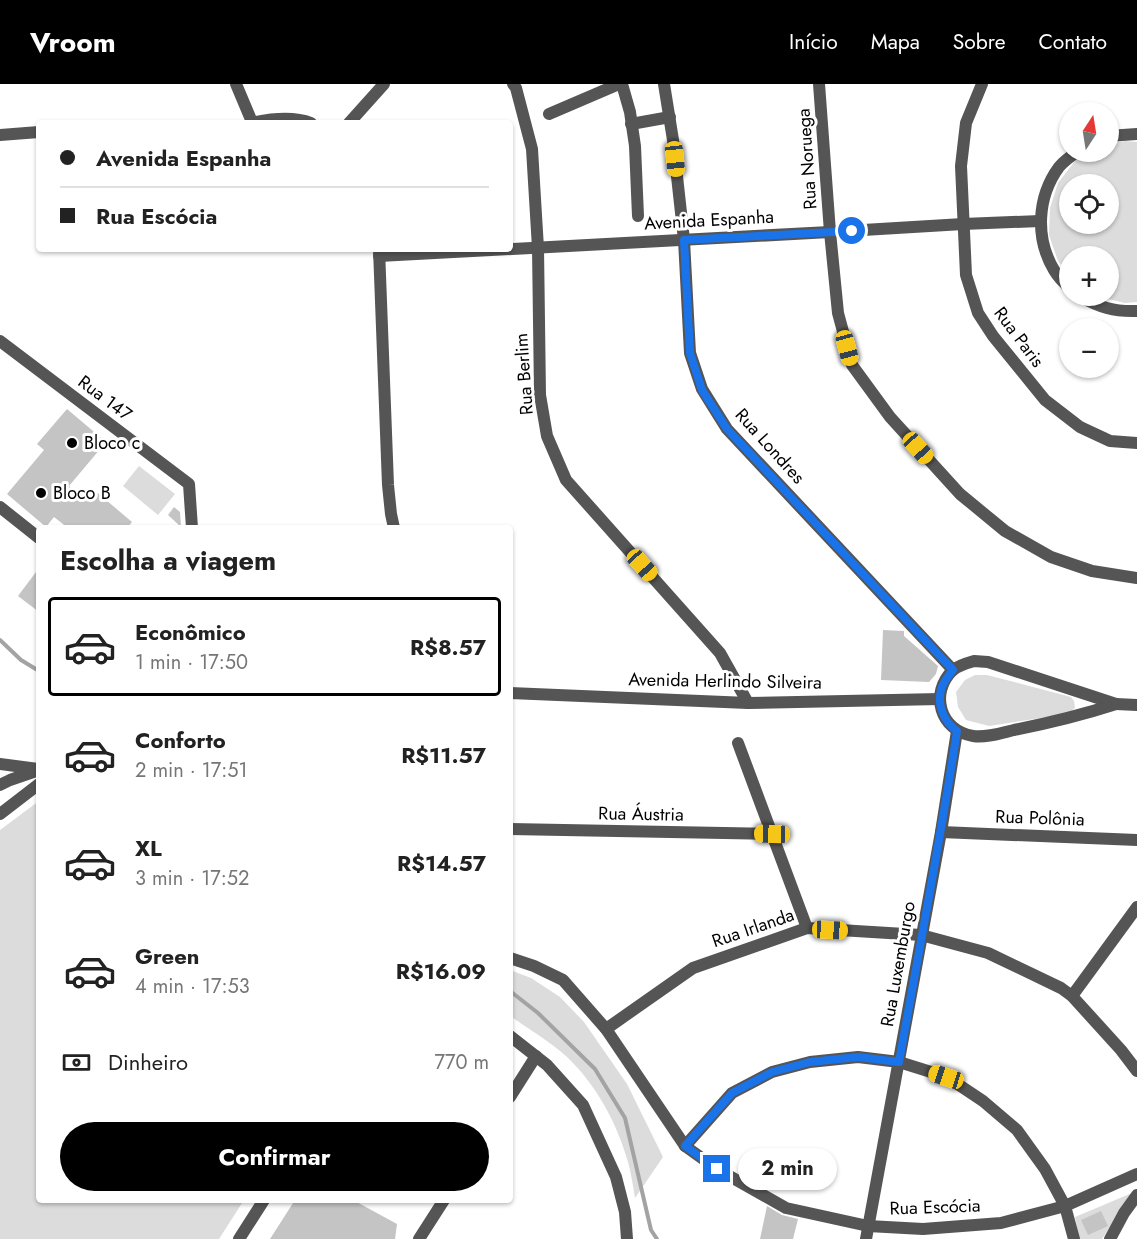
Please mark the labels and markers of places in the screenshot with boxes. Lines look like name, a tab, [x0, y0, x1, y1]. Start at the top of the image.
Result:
place label: Bloco c	[84, 430, 140, 456]
marker: Bloco c	[65, 436, 79, 450]
place label: Bloco B	[53, 480, 111, 506]
marker: Bloco B	[34, 486, 48, 500]

